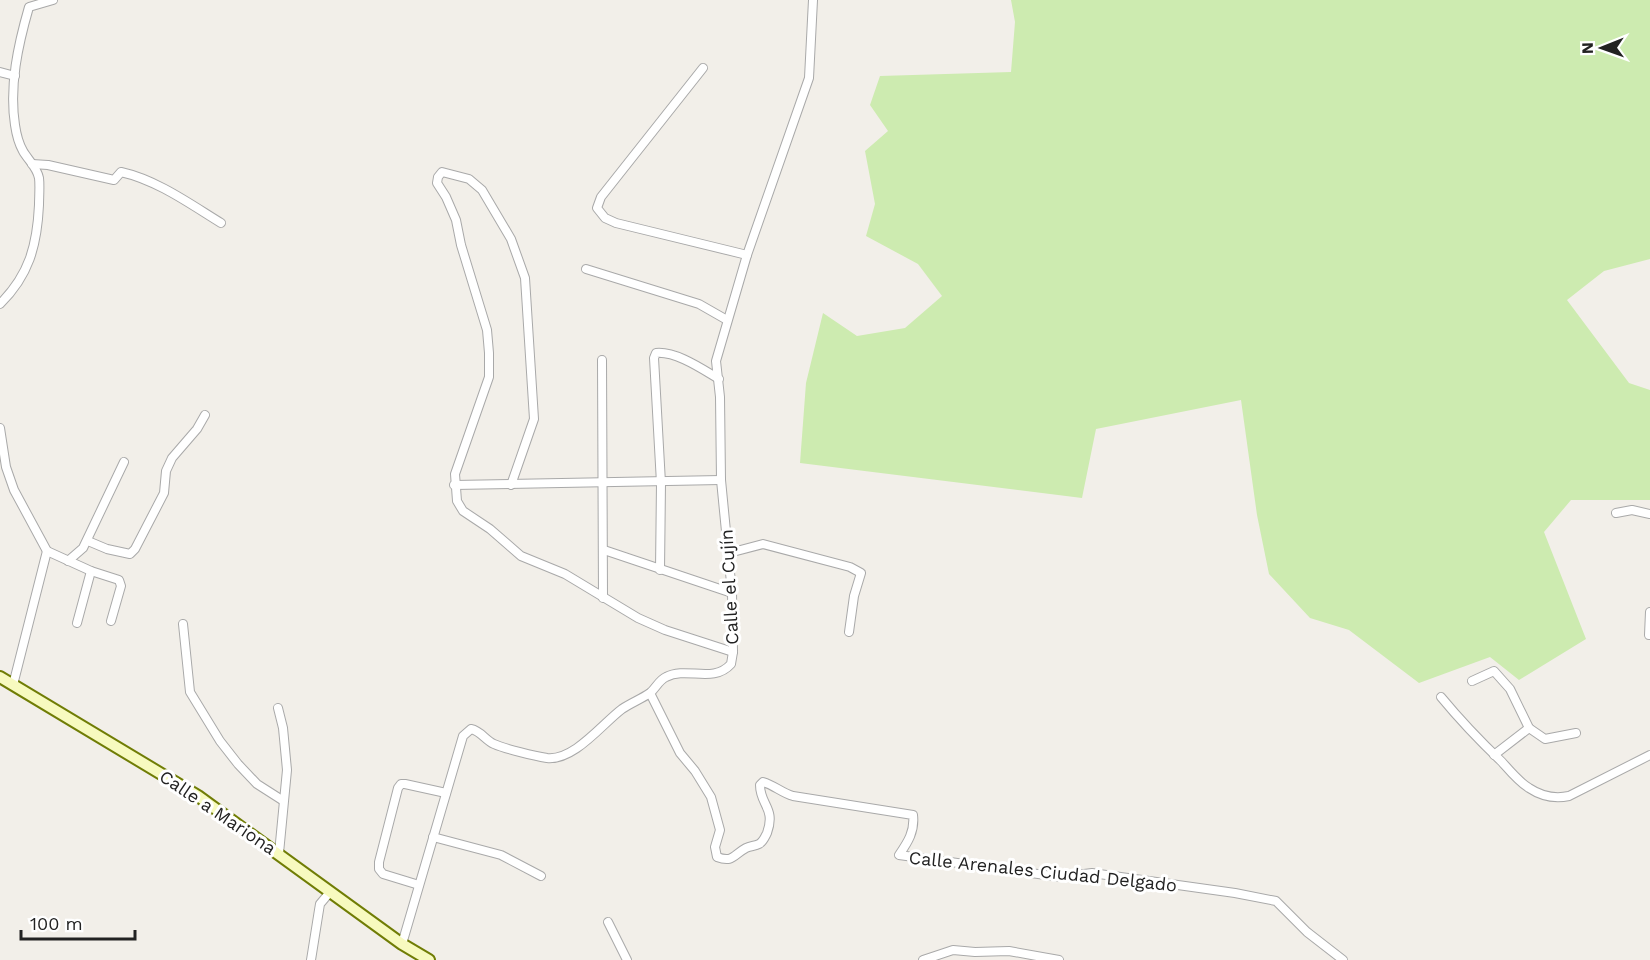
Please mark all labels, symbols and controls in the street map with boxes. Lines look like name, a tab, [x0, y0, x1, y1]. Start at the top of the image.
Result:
north arrow	[1572, 18, 1632, 78]
text: N	[1578, 42, 1597, 54]
street label: Calle el Cujín	[715, 529, 743, 645]
street label: Calle a Mariona	[156, 765, 280, 859]
street label: Calle Arenales Ciudad Delgado	[908, 846, 1178, 896]
scale bar	[21, 903, 135, 941]
text: 100 m	[30, 913, 83, 934]

